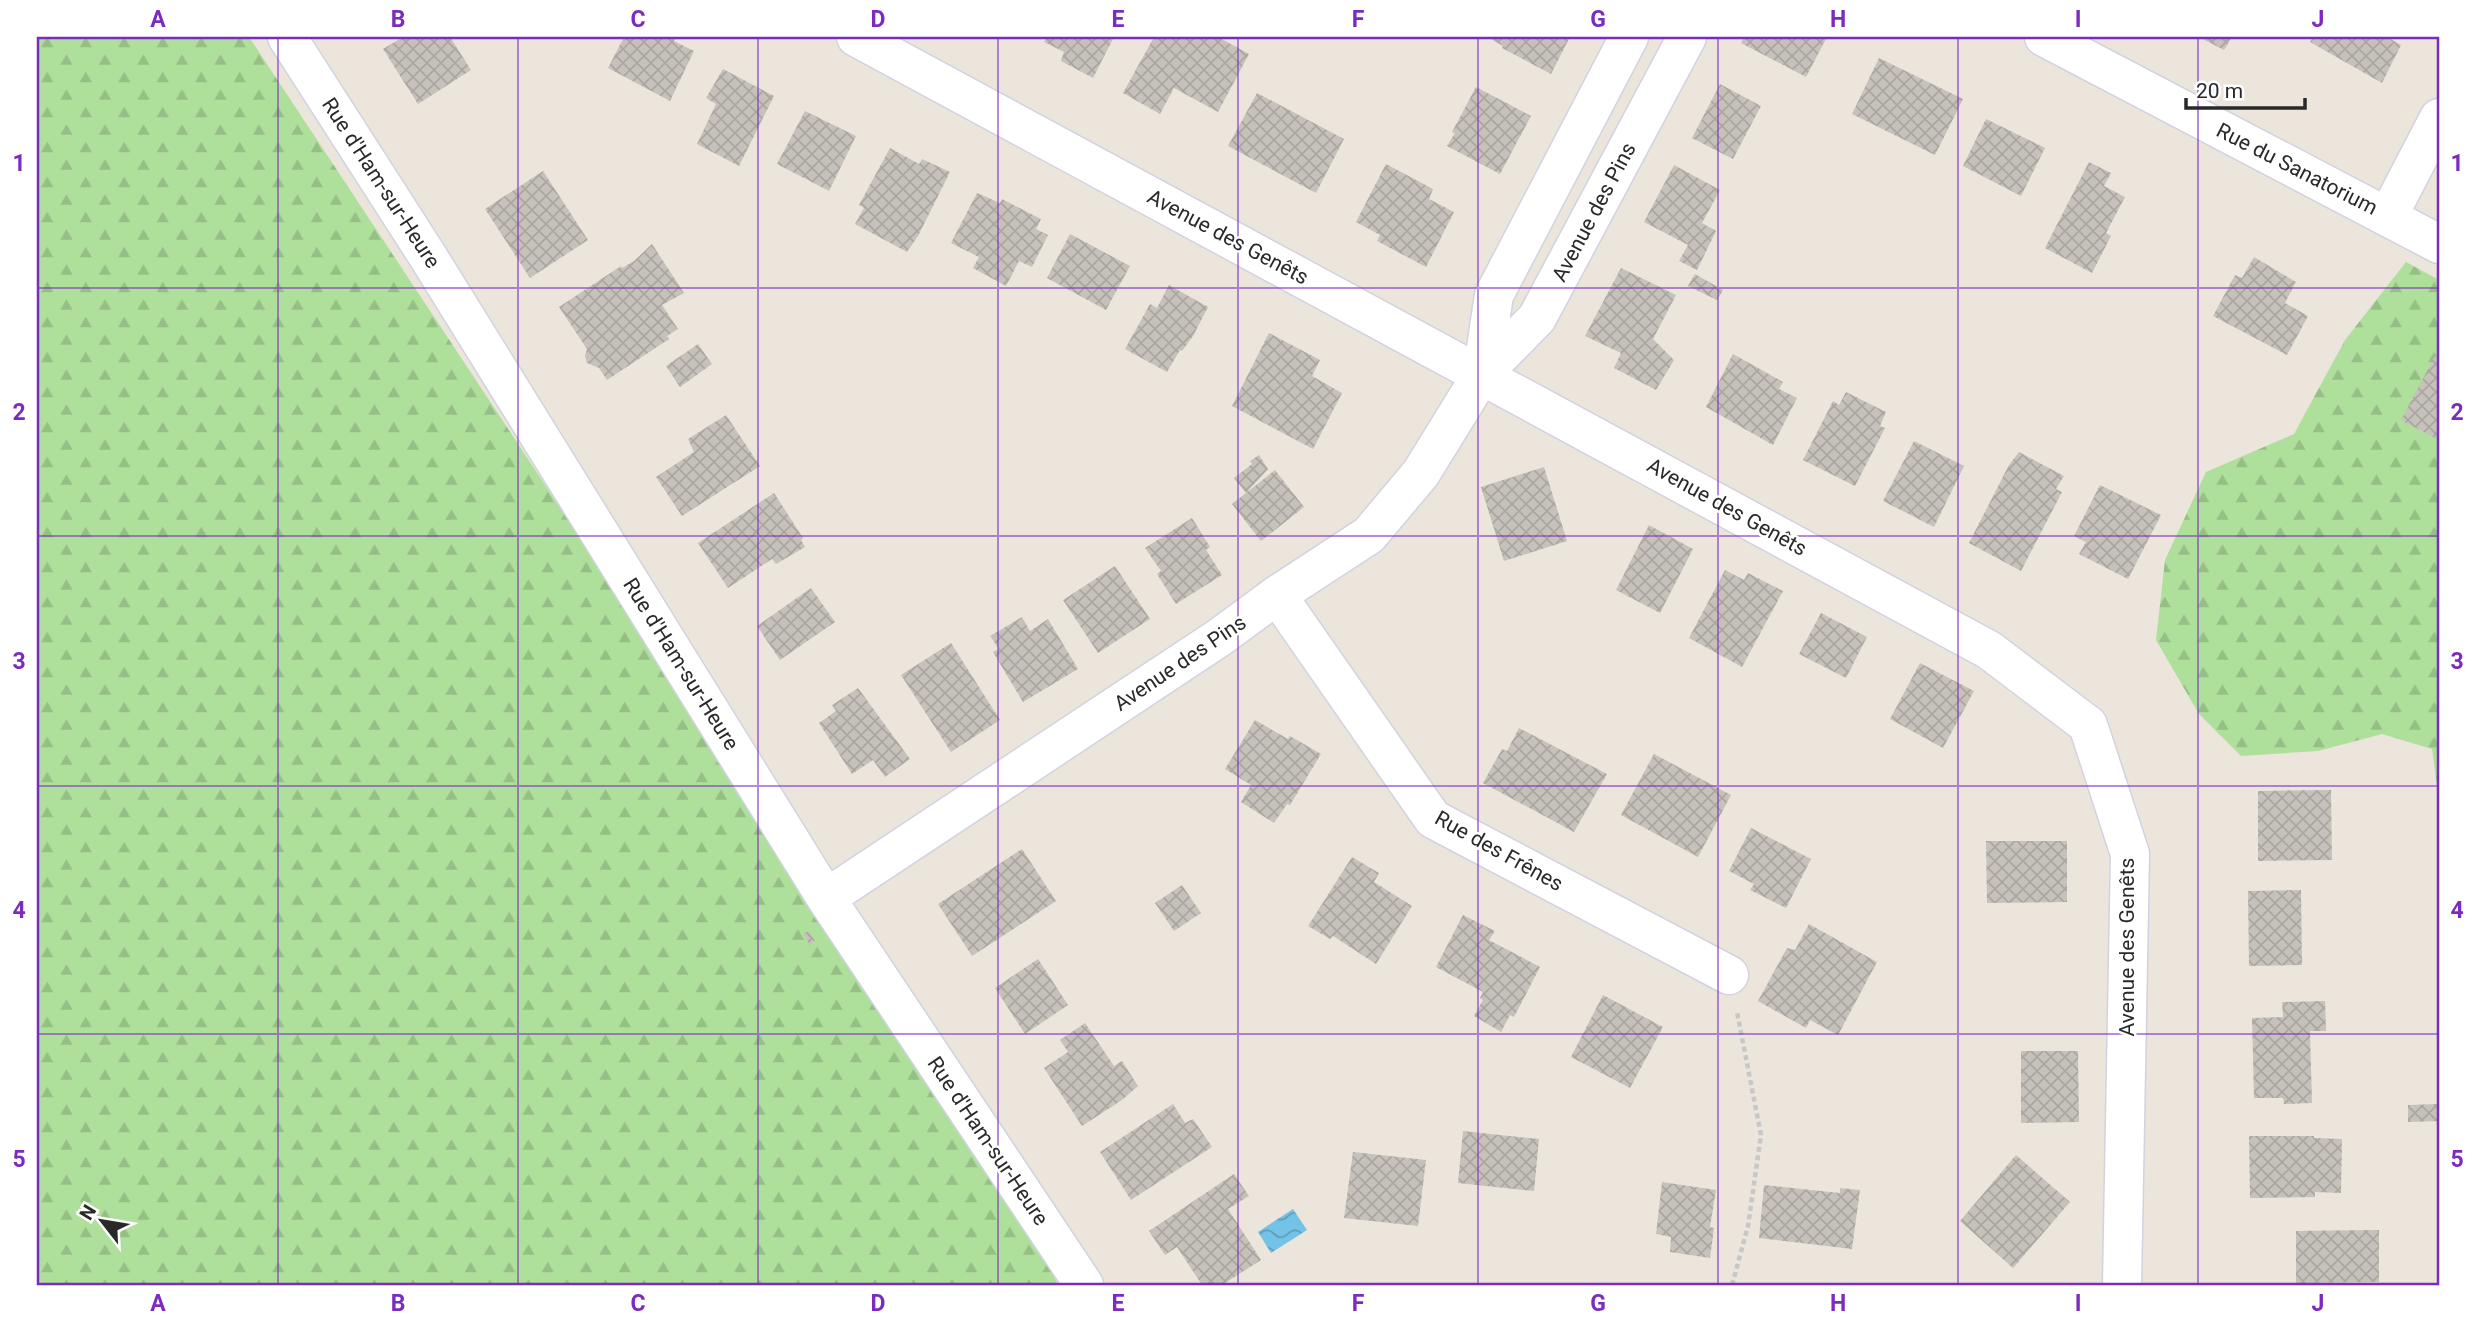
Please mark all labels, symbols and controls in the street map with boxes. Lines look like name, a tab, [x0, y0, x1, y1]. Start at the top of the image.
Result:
text: A	[150, 6, 166, 33]
text: B	[391, 6, 405, 33]
text: C	[630, 6, 646, 33]
text: D	[871, 6, 885, 33]
text: E	[1112, 6, 1125, 33]
text: F	[1352, 6, 1365, 33]
text: G	[1590, 6, 1606, 33]
text: H	[1830, 6, 1846, 33]
text: I	[2075, 6, 2081, 33]
text: J	[2312, 6, 2324, 33]
scale bar	[2186, 66, 2304, 110]
text: 20 m	[2196, 79, 2243, 103]
street label: Rue d'Ham-sur-Heure	[317, 93, 445, 273]
street label: Rue du Sanatorium	[2213, 118, 2381, 220]
street label: Avenue des Pins	[1547, 139, 1641, 285]
text: 1	[12, 150, 26, 177]
text: 1	[2450, 150, 2464, 177]
street label: Avenue des Genêts	[1143, 184, 1313, 290]
text: 2	[12, 399, 26, 426]
text: 2	[2450, 399, 2464, 426]
street label: Avenue des Genêts	[1643, 453, 1811, 561]
street label: Rue d'Ham-sur-Heure	[618, 574, 744, 754]
street label: Avenue des Pins	[1110, 610, 1250, 716]
text: 3	[12, 648, 26, 675]
text: 3	[2450, 648, 2464, 675]
street label: Rue des Frênes	[1431, 806, 1567, 896]
street label: Avenue des Genêts	[2115, 858, 2139, 1036]
text: 4	[12, 897, 26, 924]
text: 4	[2450, 897, 2464, 924]
street label: Rue d'Ham-sur-Heure	[923, 1052, 1053, 1230]
text: 5	[12, 1146, 26, 1173]
text: 5	[2450, 1146, 2464, 1173]
north arrow	[66, 1186, 136, 1256]
text: N	[75, 1201, 101, 1224]
text: A	[150, 1290, 166, 1317]
text: B	[391, 1290, 405, 1317]
text: C	[630, 1290, 646, 1317]
text: D	[871, 1290, 885, 1317]
text: E	[1112, 1290, 1125, 1317]
text: F	[1352, 1290, 1365, 1317]
text: G	[1590, 1290, 1606, 1317]
text: H	[1830, 1290, 1846, 1317]
text: I	[2075, 1290, 2081, 1317]
text: J	[2312, 1290, 2324, 1317]

